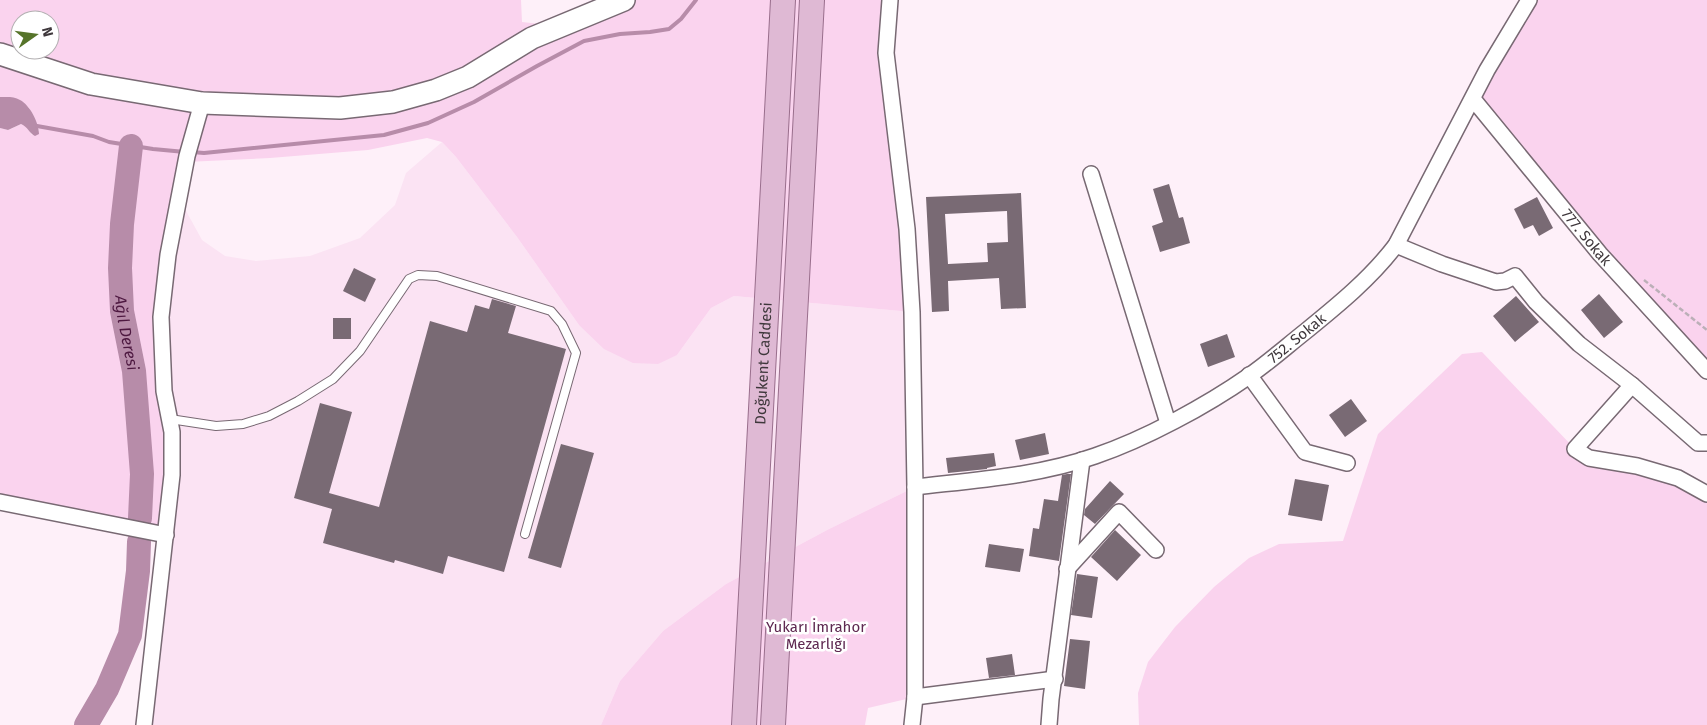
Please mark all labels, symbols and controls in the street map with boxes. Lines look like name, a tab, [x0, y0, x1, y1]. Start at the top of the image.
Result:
north arrow	[10, 10, 60, 60]
text: N	[38, 25, 57, 39]
street label: 777. Sokak	[1558, 205, 1615, 270]
water label: Ağıl Deresi	[112, 294, 143, 373]
street label: Doğukent Caddesi	[751, 302, 776, 425]
street label: 752. Sokak	[1264, 309, 1330, 367]
park label: Yukarı İmrahor Mezarlığı	[766, 618, 866, 653]

